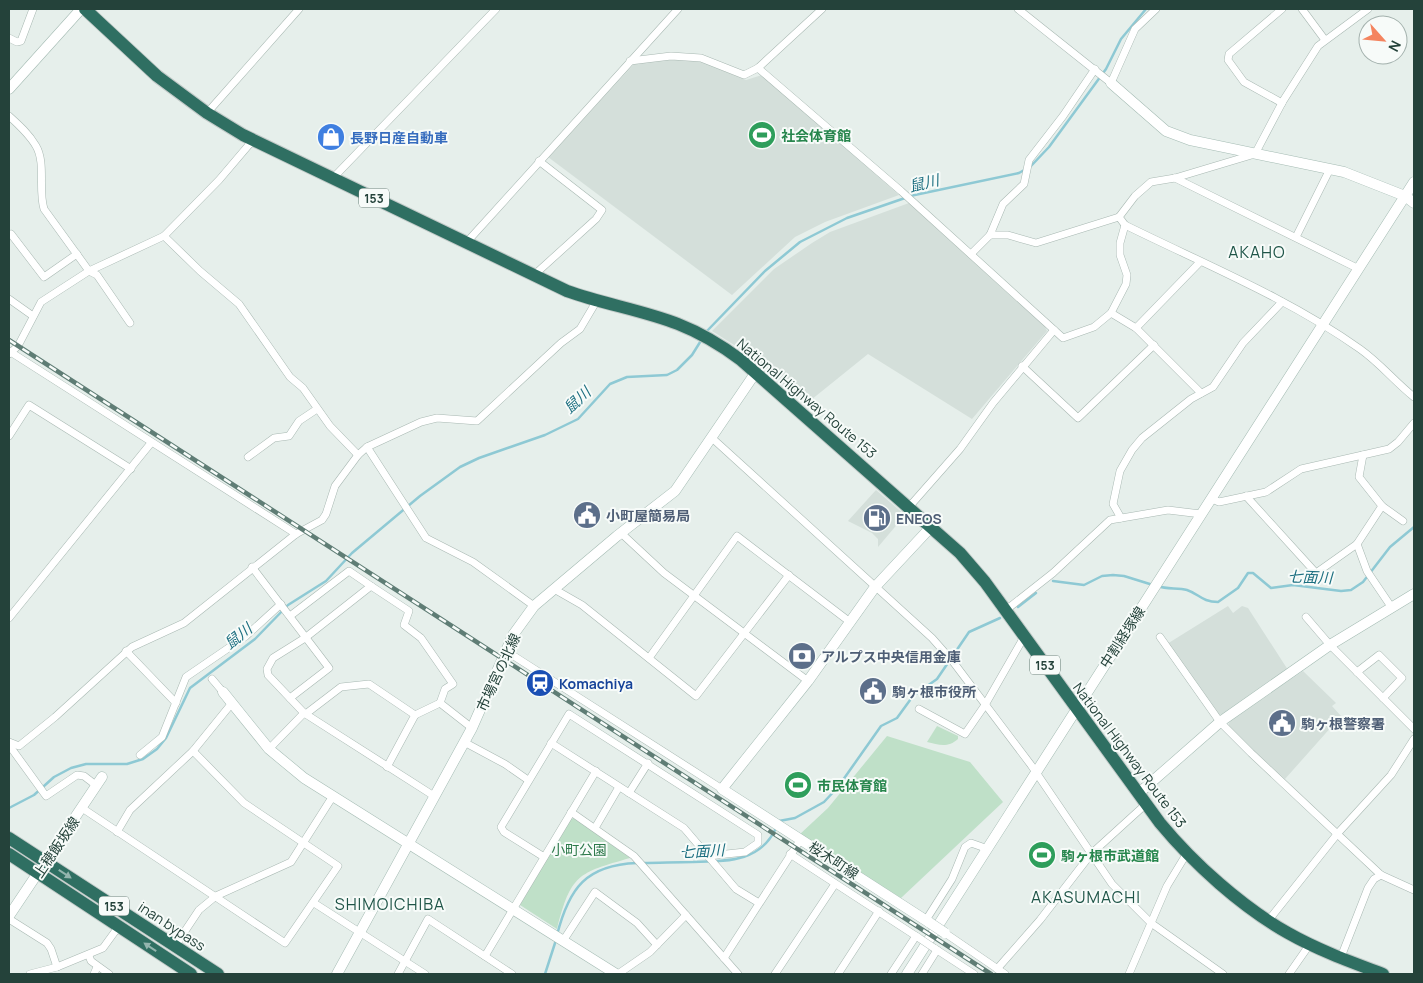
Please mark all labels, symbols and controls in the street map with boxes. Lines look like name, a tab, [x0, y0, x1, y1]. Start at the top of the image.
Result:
north arrow	[1358, 15, 1408, 65]
text: N	[1384, 37, 1406, 55]
sports icon: 社会体育館	[747, 120, 777, 150]
shop icon: 長野日産自動車	[316, 122, 346, 152]
place label: 社会体育館	[781, 126, 851, 145]
place label: 長野日産自動車	[350, 128, 448, 147]
water label: 鼠川	[907, 169, 943, 197]
road number: 153	[359, 188, 389, 208]
district label: AKAHO	[1228, 241, 1286, 263]
street label: National Highway Route 153	[733, 334, 881, 462]
water label: 鼠川	[559, 381, 597, 418]
public building icon: 小町屋簡易局	[572, 500, 602, 530]
fuel station icon: ENEOS	[862, 503, 892, 533]
place label: 小町屋簡易局	[606, 506, 690, 525]
place label: ENEOS	[896, 509, 942, 528]
water label: 七面川	[1287, 566, 1335, 588]
street label: 中割経塚線	[1095, 602, 1149, 672]
water label: 鼠川	[220, 617, 258, 654]
street label: 市場宮の北線	[472, 630, 524, 714]
bank icon: アルプス中央信用金庫	[787, 641, 817, 671]
place label: アルプス中央信用金庫	[821, 647, 961, 666]
road number: 153	[1030, 656, 1060, 674]
station icon: Komachiya	[525, 668, 555, 698]
place label: Komachiya	[559, 674, 633, 693]
public building icon: 駒ヶ根市役所	[858, 676, 888, 706]
street label: National Highway Route 153	[1069, 679, 1191, 831]
place label: 駒ヶ根市役所	[892, 682, 976, 701]
public building icon: 駒ヶ根警察署	[1267, 708, 1297, 738]
place label: 駒ヶ根警察署	[1301, 714, 1385, 733]
sports icon: 市民体育館	[783, 770, 813, 800]
place label: 市民体育館	[817, 776, 887, 795]
street label: 上穂飯坂線	[29, 813, 83, 881]
street label: 桜木町線	[805, 837, 863, 883]
water label: 七面川	[679, 839, 727, 863]
park label: 小町公園	[551, 840, 607, 859]
sports icon: 駒ヶ根市武道館	[1027, 840, 1057, 870]
place label: 駒ヶ根市武道館	[1061, 846, 1159, 865]
one-way arrow	[58, 869, 71, 879]
district label: AKASUMACHI	[1031, 886, 1141, 908]
district label: SHIMOICHIBA	[335, 893, 445, 915]
road number: 153	[99, 896, 129, 916]
street label: inan bypass	[135, 897, 209, 955]
one-way arrow	[143, 942, 157, 952]

